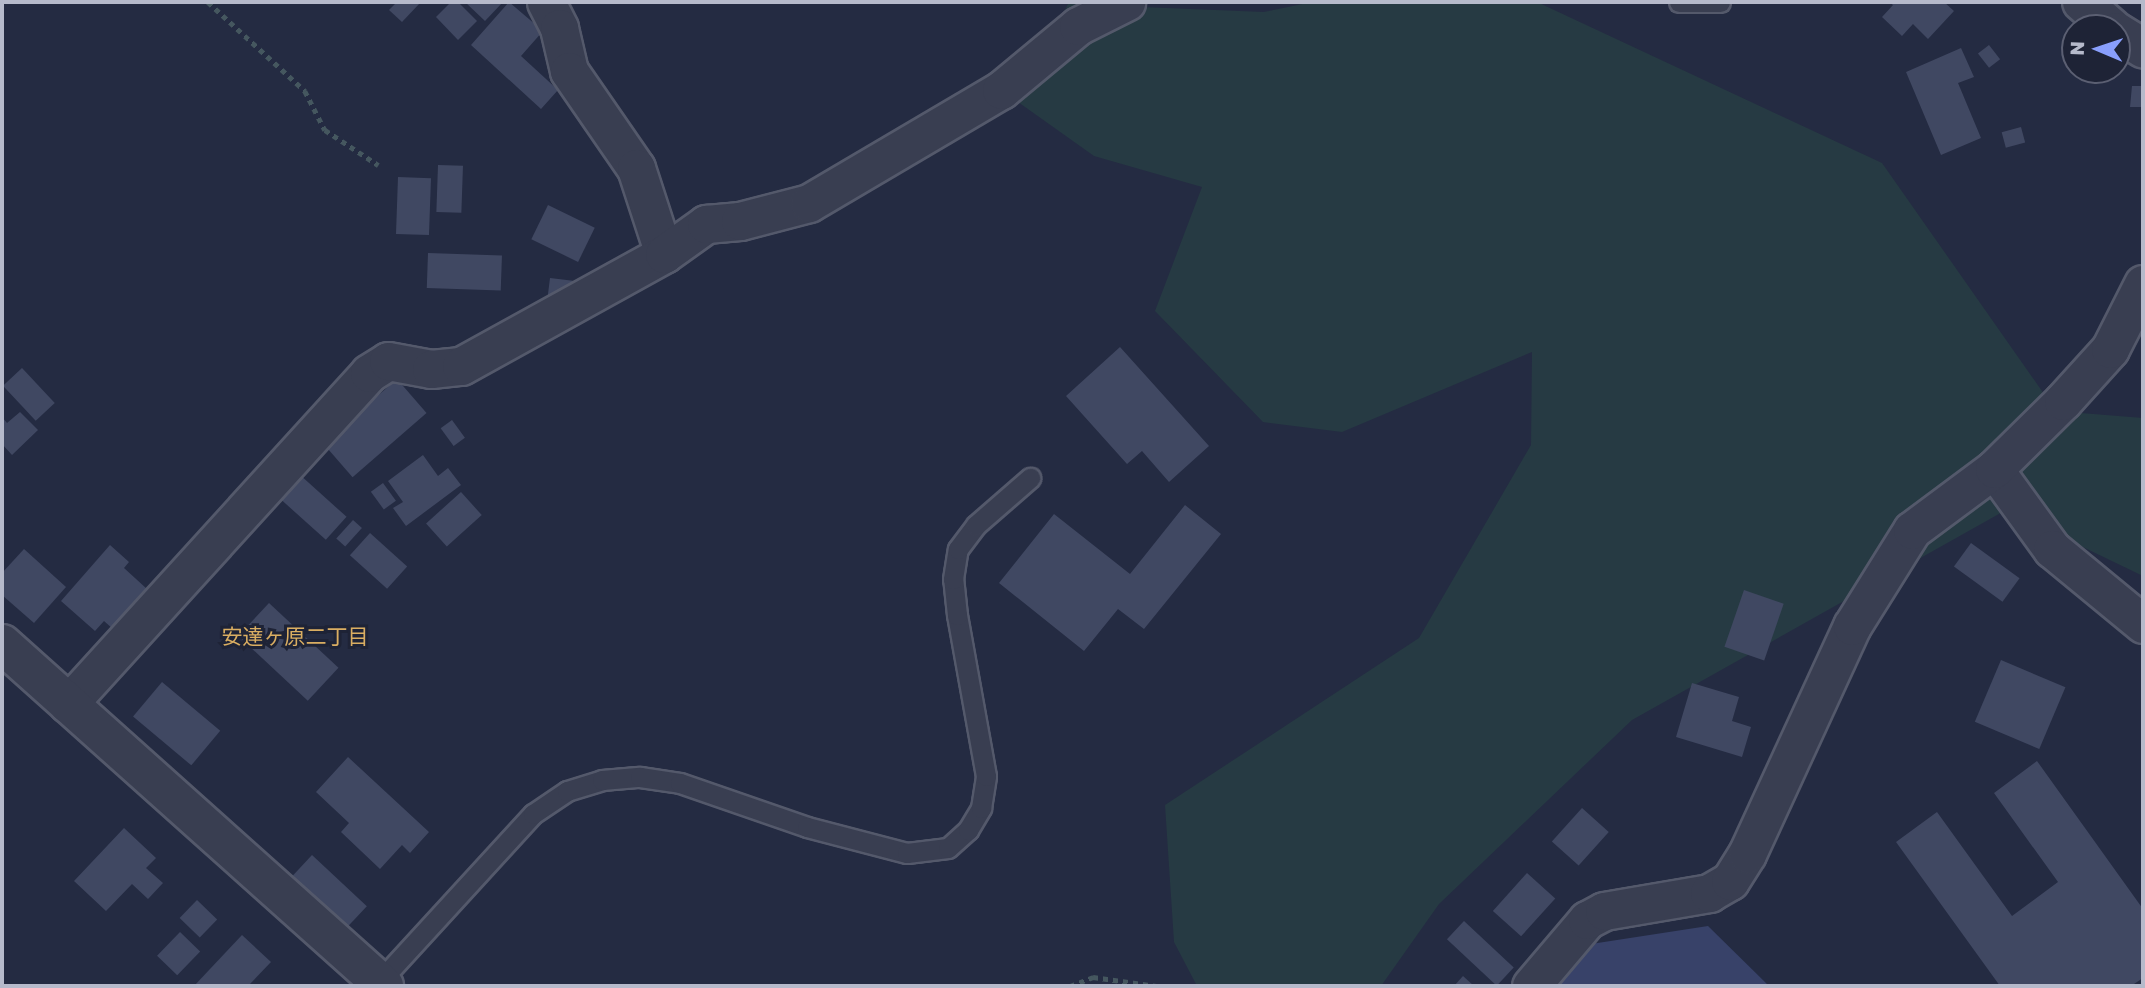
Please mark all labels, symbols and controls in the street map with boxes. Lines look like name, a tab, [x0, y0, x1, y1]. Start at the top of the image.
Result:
north arrow	[2061, 14, 2131, 84]
text: N	[2065, 41, 2088, 56]
district label: 安達ヶ原二丁目	[222, 623, 368, 649]

